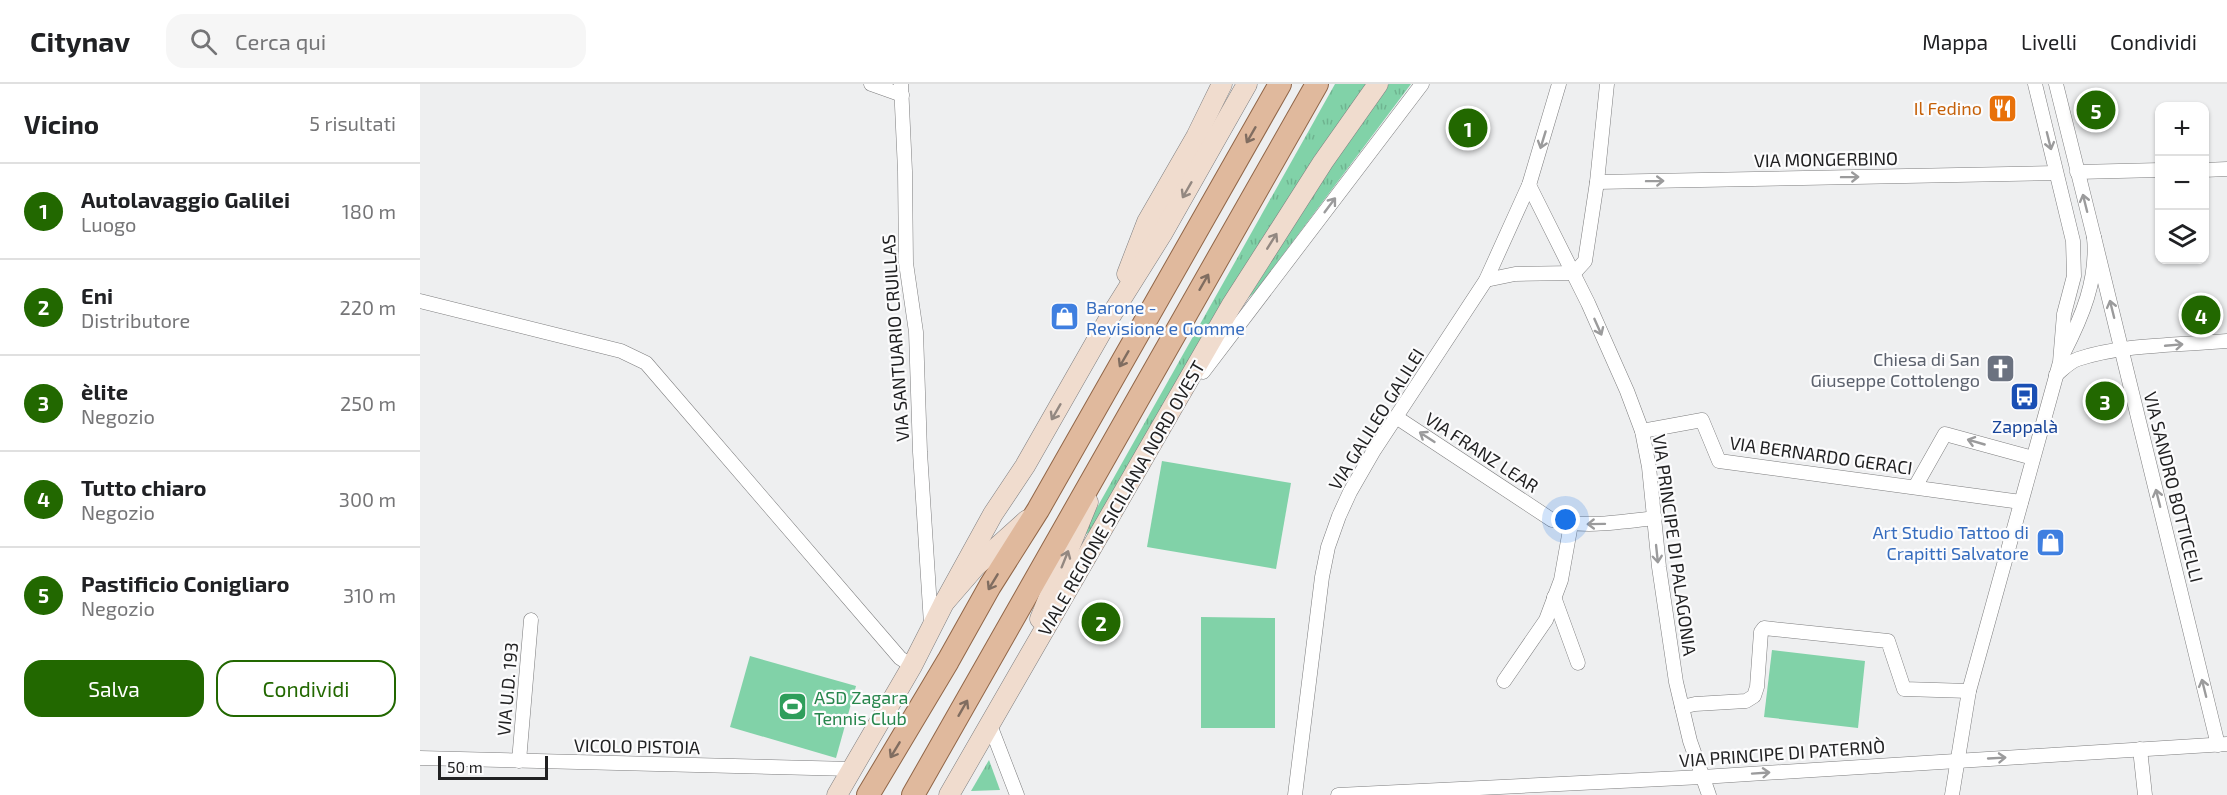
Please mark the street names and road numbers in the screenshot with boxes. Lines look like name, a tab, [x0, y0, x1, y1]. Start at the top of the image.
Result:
street label: VIA MONGERBINO	[1754, 147, 1898, 171]
street label: VIA SANTUARIO CRUILLAS	[877, 234, 913, 442]
street label: VIA GALILEO GALILEI	[1324, 344, 1428, 494]
street label: VIALE REGIONE SICILIANA NORD OVEST	[1033, 356, 1209, 639]
street label: VIA SANDRO BOTTICELLI	[2140, 389, 2208, 585]
street label: VIA FRANZ LEAR	[1421, 407, 1543, 497]
street label: VIA BERNARDO GERACI	[1728, 431, 1914, 479]
street label: VIA PRINCIPE DI PALAGONIA	[1649, 433, 1702, 658]
street label: VIA U.D. 193	[492, 641, 522, 737]
street label: VICOLO PISTOIA	[574, 734, 701, 758]
street label: VIA PRINCIPE DI PATERNÒ	[1678, 735, 1886, 771]

